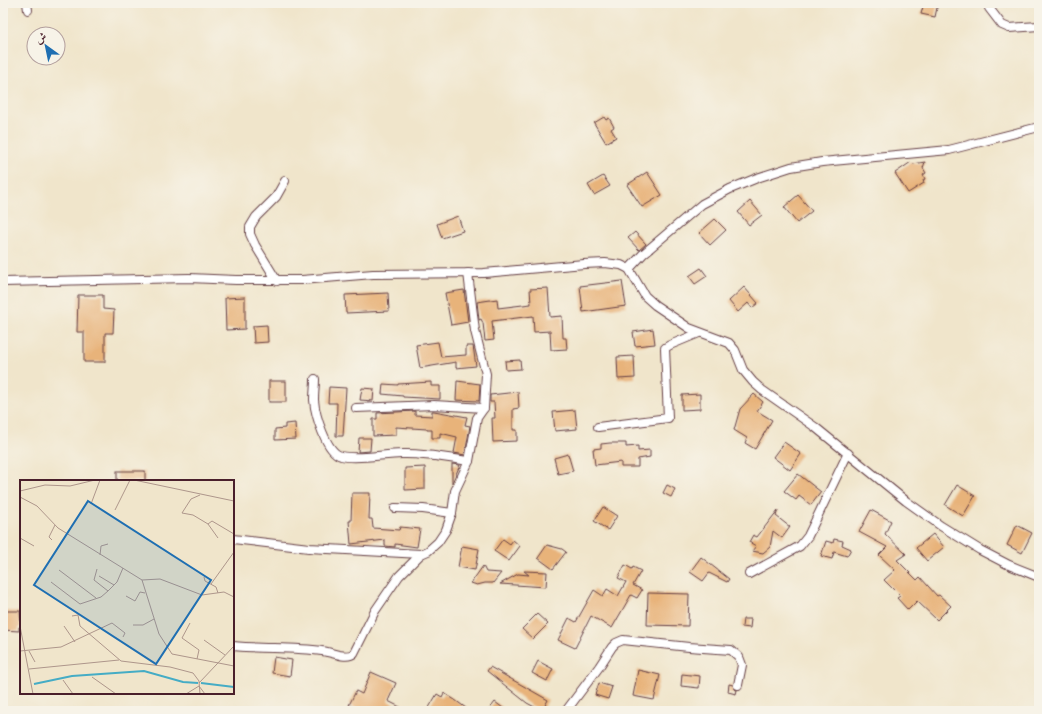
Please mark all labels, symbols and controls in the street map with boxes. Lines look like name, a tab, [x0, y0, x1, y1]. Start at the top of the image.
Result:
north arrow	[26, 26, 66, 66]
text: ش	[32, 29, 49, 46]
inset map	[20, 480, 234, 694]

